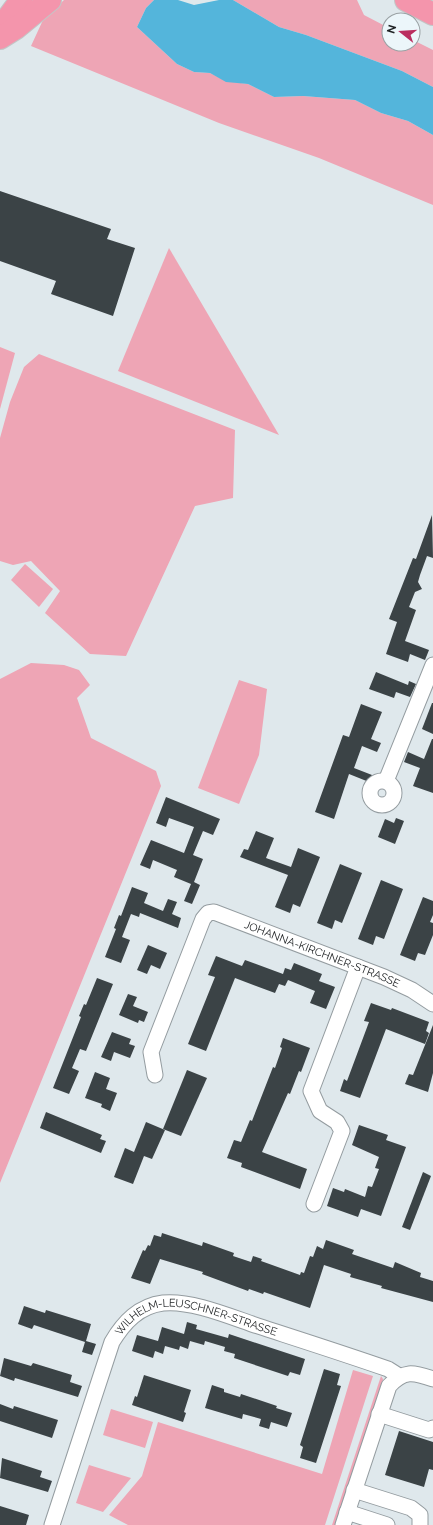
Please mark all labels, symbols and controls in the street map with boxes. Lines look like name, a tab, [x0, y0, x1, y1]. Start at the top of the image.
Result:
north arrow	[381, 12, 421, 52]
text: N	[384, 23, 399, 35]
street label: JOHANNA-KIRCHNER-STRASSE	[242, 918, 402, 991]
text: WILHELM-LEUSCHNER-STRASSE	[113, 1297, 279, 1339]
street label: WILHELM-LEUSCHNER-STRASSE	[110, 1326, 286, 1346]

